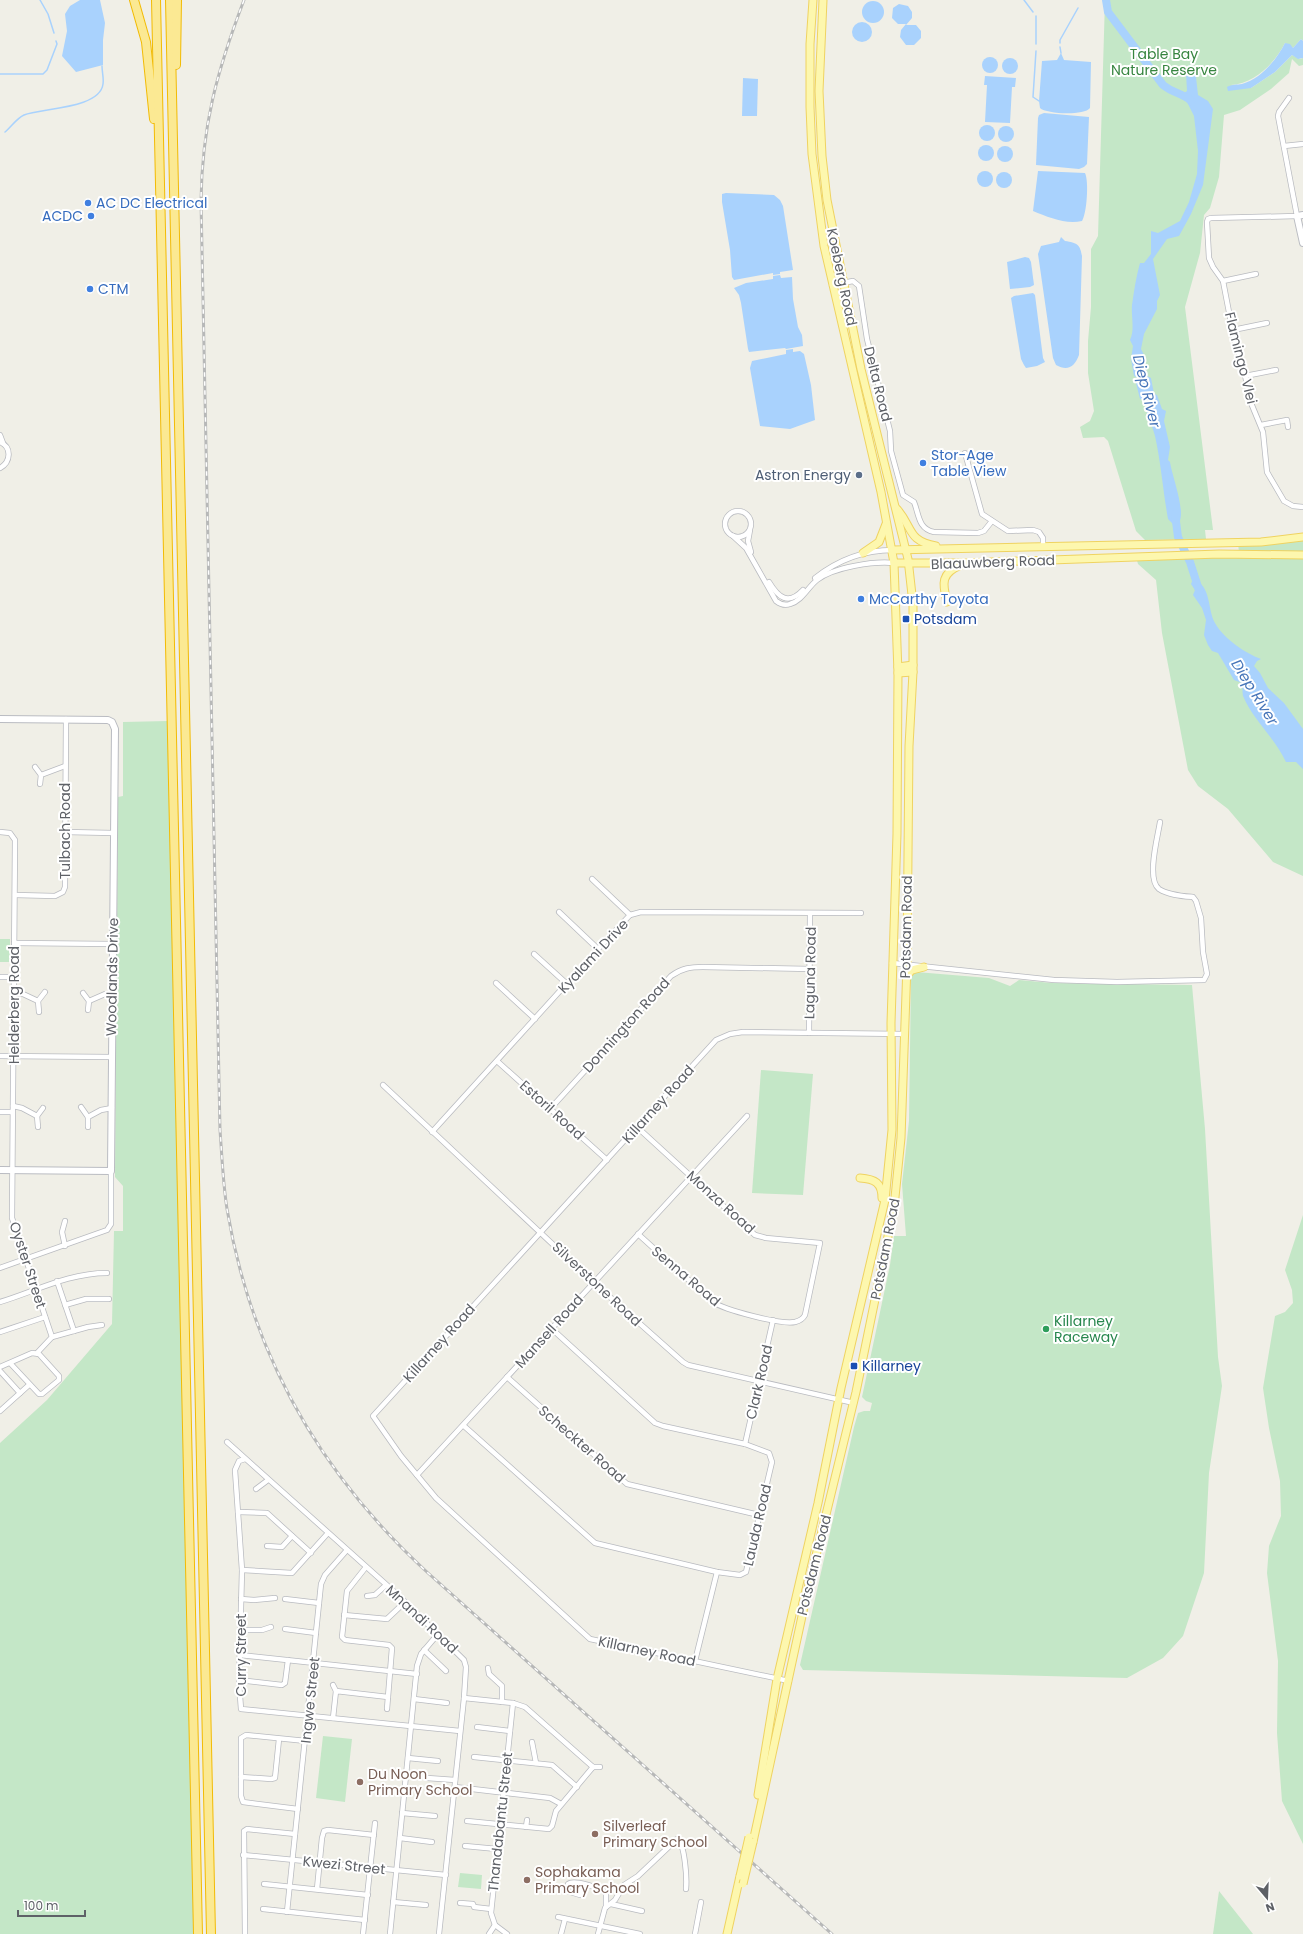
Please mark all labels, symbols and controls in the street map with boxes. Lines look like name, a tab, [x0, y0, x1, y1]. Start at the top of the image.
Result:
park label: Table Bay Nature Reserve	[1111, 44, 1217, 80]
place label: AC DC Electrical	[96, 193, 207, 213]
marker: AC DC Electrical	[83, 198, 93, 208]
place label: ACDC	[42, 206, 83, 226]
marker: ACDC	[86, 211, 96, 221]
street label: Koeberg Road	[822, 227, 862, 327]
place label: CTM	[98, 279, 128, 299]
marker: CTM	[85, 284, 95, 294]
street label: Flamingo Vlei	[1220, 310, 1262, 406]
street label: Delta Road	[859, 344, 897, 424]
water label: Diep River	[1128, 352, 1166, 430]
place label: Stor-Age Table View	[931, 445, 1007, 481]
marker: Stor-Age Table View	[918, 458, 928, 468]
place label: Astron Energy	[755, 465, 851, 485]
marker: Astron Energy	[854, 470, 864, 480]
street label: Blaauwberg Road	[931, 550, 1055, 574]
place label: McCarthy Toyota	[869, 589, 989, 609]
marker: McCarthy Toyota	[856, 594, 866, 604]
place label: Potsdam	[914, 609, 977, 629]
marker: Potsdam	[901, 614, 911, 624]
water label: Diep River	[1226, 655, 1284, 729]
street label: Tulbach Road	[55, 783, 75, 879]
street label: Potsdam Road	[895, 875, 917, 979]
street label: Kyalami Drive	[553, 914, 633, 998]
street label: Woodlands Drive	[101, 917, 123, 1036]
street label: Laguna Road	[799, 927, 821, 1019]
street label: Helderberg Road	[4, 946, 24, 1064]
street label: Donnington Road	[578, 973, 674, 1077]
street label: Killarney Road	[617, 1060, 699, 1148]
street label: Estoril Road	[515, 1076, 589, 1144]
street label: Monza Road	[682, 1166, 760, 1238]
street label: Potsdam Road	[865, 1197, 905, 1301]
street label: Oyster Street	[5, 1219, 51, 1311]
street label: Silverstone Road	[548, 1237, 646, 1331]
street label: Senna Road	[647, 1241, 725, 1311]
street label: Mansell Road	[510, 1290, 588, 1372]
street label: Killarney Road	[398, 1299, 480, 1387]
place label: Killarney Raceway	[1054, 1311, 1118, 1347]
marker: Killarney Raceway	[1041, 1324, 1051, 1334]
street label: Clark Road	[741, 1343, 777, 1421]
place label: Killarney	[862, 1356, 921, 1376]
marker: Killarney	[849, 1361, 859, 1371]
street label: Scheckter Road	[534, 1401, 630, 1487]
street label: Lauda Road	[738, 1482, 776, 1568]
street label: Potsdam Road	[792, 1513, 836, 1617]
street label: Mnandi Road	[381, 1580, 463, 1658]
street label: Curry Street	[231, 1614, 251, 1696]
street label: Killarney Road	[596, 1631, 698, 1671]
street label: Ingwe Street	[296, 1656, 324, 1744]
street label: Thandabantu Street	[483, 1751, 517, 1893]
place label: Du Noon Primary School	[368, 1764, 473, 1800]
marker: Du Noon Primary School	[355, 1777, 365, 1787]
place label: Silverleaf Primary School	[603, 1816, 708, 1852]
marker: Silverleaf Primary School	[590, 1829, 600, 1839]
street label: Kwezi Street	[302, 1851, 386, 1879]
place label: Sophakama Primary School	[535, 1862, 640, 1898]
marker: Sophakama Primary School	[522, 1875, 532, 1885]
north arrow	[1247, 1878, 1287, 1918]
scale bar	[18, 1892, 85, 1918]
text: 100 m	[24, 1897, 58, 1914]
text: N	[1264, 1899, 1277, 1916]

